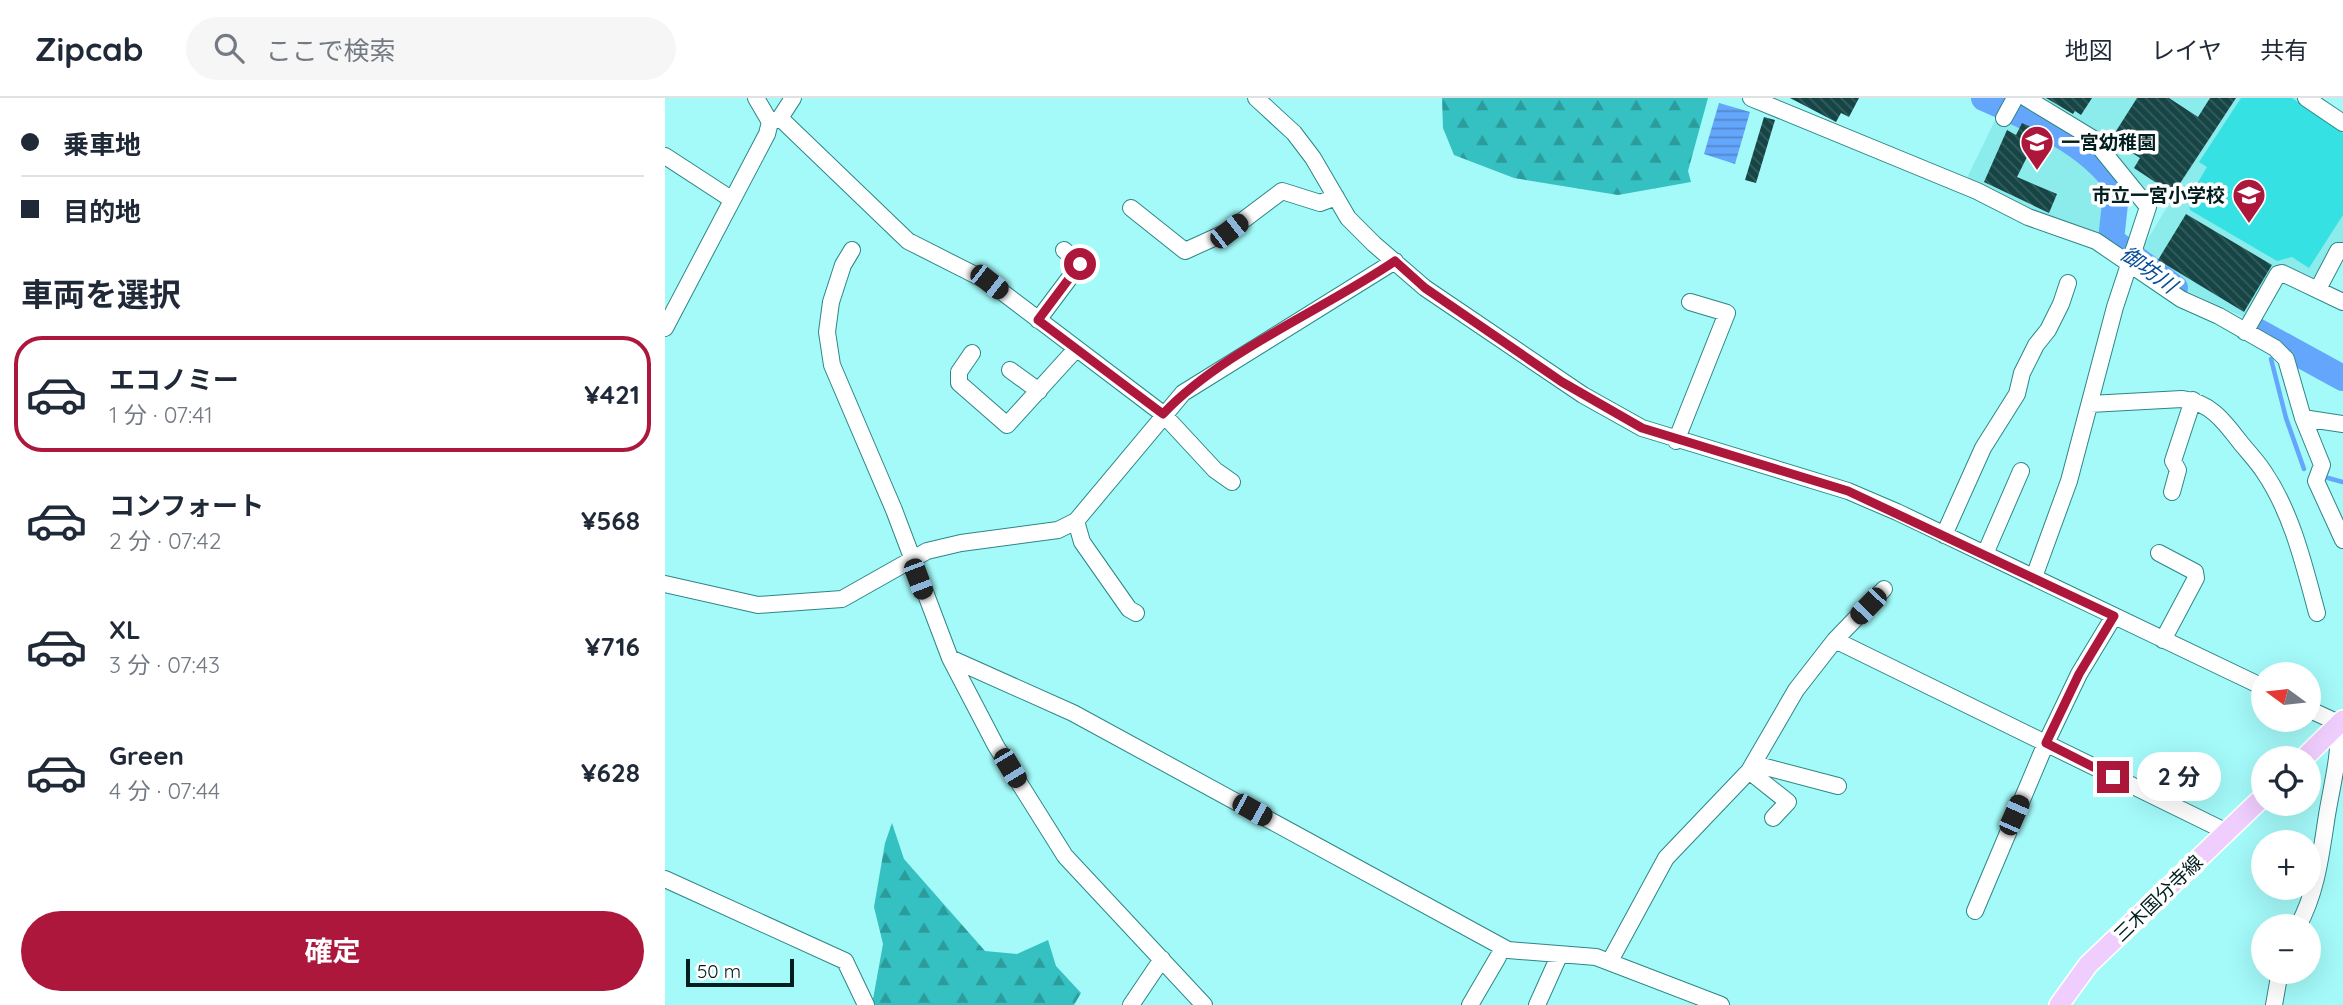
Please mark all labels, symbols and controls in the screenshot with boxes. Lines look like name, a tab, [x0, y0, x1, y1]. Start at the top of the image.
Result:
search box	[186, 17, 676, 80]
text: Zipcab	[35, 28, 144, 69]
icon: search	[210, 29, 248, 67]
text: ここで検索	[266, 34, 396, 67]
text: 地図	[2065, 35, 2113, 65]
text: レイヤ	[2151, 35, 2222, 65]
text: 共有	[2260, 35, 2308, 65]
school or university icon: 一宮幼稚園	[2018, 123, 2056, 172]
text: 乗車地	[63, 128, 141, 161]
place label: 一宮幼稚園	[2061, 130, 2156, 154]
school or university icon: 市立一宮小学校	[2230, 176, 2268, 225]
place label: 市立一宮小学校	[2092, 183, 2225, 207]
text: 目的地	[63, 195, 141, 228]
car	[1206, 210, 1253, 252]
water label: 御坊川	[2116, 240, 2184, 299]
route start	[1064, 248, 1096, 280]
car	[966, 261, 1013, 303]
text: 車両を選択	[21, 274, 181, 314]
icon: car	[25, 363, 88, 426]
text: エコノミー	[109, 363, 239, 396]
text: ¥421	[584, 378, 640, 411]
text: 1 分 · 07:41	[109, 400, 213, 429]
icon: car	[25, 489, 88, 552]
text: コンフォート	[109, 489, 264, 522]
text: ¥568	[581, 504, 640, 537]
text: 2 分 · 07:42	[109, 526, 221, 555]
car	[901, 556, 936, 602]
car	[1846, 584, 1891, 628]
text: XL	[109, 613, 141, 646]
icon: car	[25, 615, 88, 678]
text: ¥716	[585, 630, 640, 663]
text: 3 分 · 07:43	[109, 650, 220, 679]
north arrow	[2251, 662, 2321, 732]
map controls	[2251, 662, 2321, 984]
text: Green	[109, 739, 184, 772]
icon: car	[25, 741, 88, 804]
car	[991, 745, 1030, 791]
button: locate	[2251, 746, 2321, 816]
callout: 2 分	[2137, 752, 2221, 802]
text: ¥628	[581, 756, 640, 789]
route end	[2097, 761, 2129, 793]
text: 2 分	[2158, 762, 2200, 791]
text: 4 分 · 07:44	[109, 776, 220, 805]
car	[1229, 791, 1276, 829]
car	[1996, 792, 2033, 838]
button: +	[2251, 830, 2321, 900]
street label: 三木国分寺線	[2109, 850, 2207, 946]
button: 確定	[21, 911, 644, 991]
button: −	[2251, 914, 2321, 984]
scale bar	[686, 956, 795, 988]
text: 50 m	[697, 959, 741, 983]

